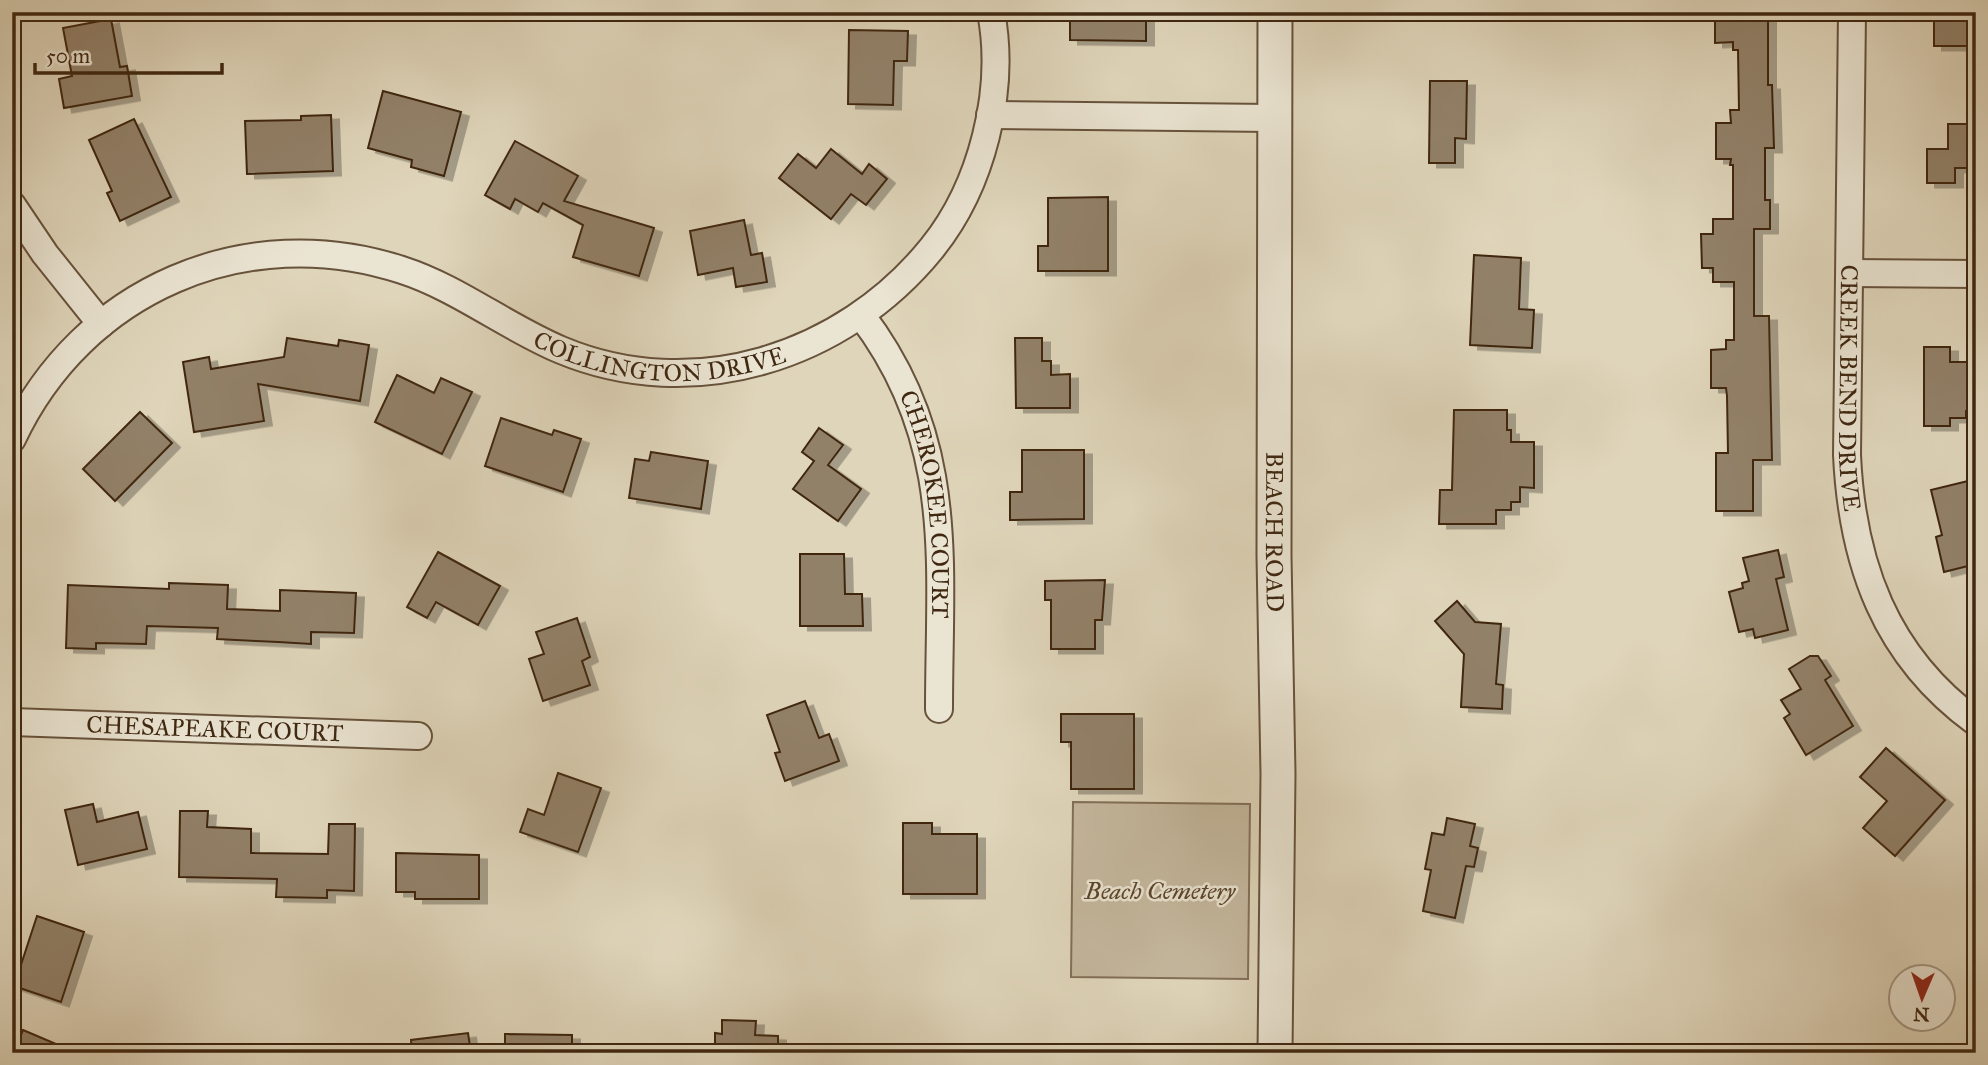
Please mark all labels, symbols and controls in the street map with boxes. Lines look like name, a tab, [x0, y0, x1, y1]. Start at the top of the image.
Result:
scale bar	[35, 32, 222, 76]
text: 50 m	[46, 43, 91, 69]
street label: CREEK BEND DRIVE	[1832, 264, 1867, 513]
street label: COLLINGTON DRIVE	[528, 324, 789, 388]
street label: CHEROKEE COURT	[893, 386, 955, 619]
street label: BEACH ROAD	[1259, 452, 1290, 612]
street label: CHESAPEAKE COURT	[86, 710, 344, 748]
park label: Beach Cemetery	[1084, 876, 1236, 906]
north arrow	[1886, 964, 1956, 1034]
text: N	[1913, 1003, 1930, 1026]

